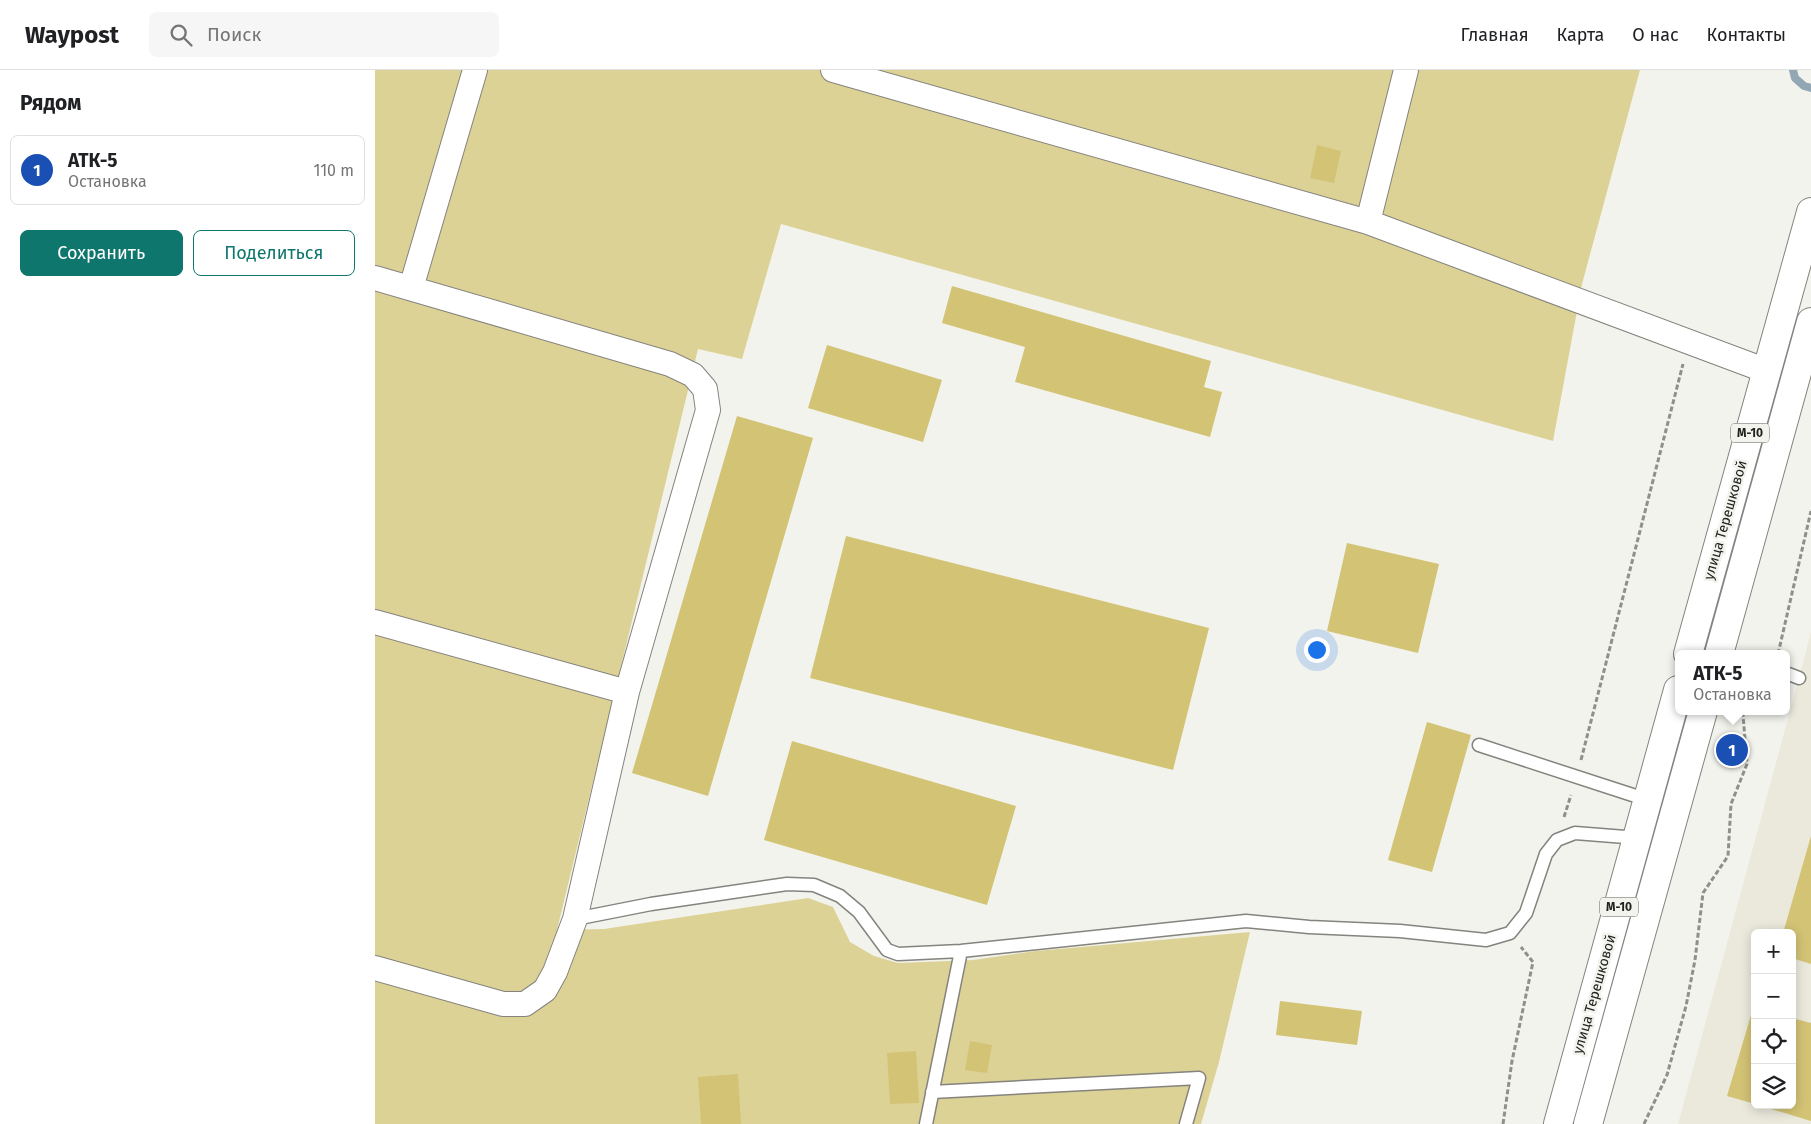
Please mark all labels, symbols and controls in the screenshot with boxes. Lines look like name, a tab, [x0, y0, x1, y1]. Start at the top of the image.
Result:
search box	[149, 12, 499, 57]
text: Waypost	[25, 21, 119, 49]
icon: search	[167, 21, 195, 49]
text: Поиск	[207, 23, 261, 46]
text: Главная	[1461, 24, 1529, 46]
text: Карта	[1557, 24, 1604, 46]
text: О нас	[1632, 24, 1679, 46]
text: Контакты	[1707, 24, 1786, 46]
text: Рядом	[20, 90, 81, 116]
text: АТК-5	[68, 149, 117, 172]
text: 1	[33, 161, 41, 180]
text: 110 m	[313, 161, 354, 180]
text: Остановка	[68, 172, 147, 191]
button: Сохранить	[20, 230, 183, 276]
button: Поделиться	[193, 230, 355, 276]
road number: М-10	[1731, 423, 1769, 442]
street label: улица Терешковой	[1700, 458, 1751, 582]
your location	[1304, 637, 1330, 663]
popup	[1675, 650, 1790, 715]
text: АТК-5	[1693, 662, 1743, 685]
text: Остановка	[1693, 685, 1772, 704]
pin: 1	[1716, 731, 1748, 769]
road number: М-10	[1600, 898, 1638, 916]
map controls	[1751, 929, 1796, 1109]
button: +	[1751, 929, 1796, 974]
street label: улица Терешковой	[1569, 932, 1620, 1056]
button: −	[1751, 974, 1796, 1019]
button: locate	[1751, 1019, 1796, 1064]
button: layers	[1751, 1064, 1796, 1109]

